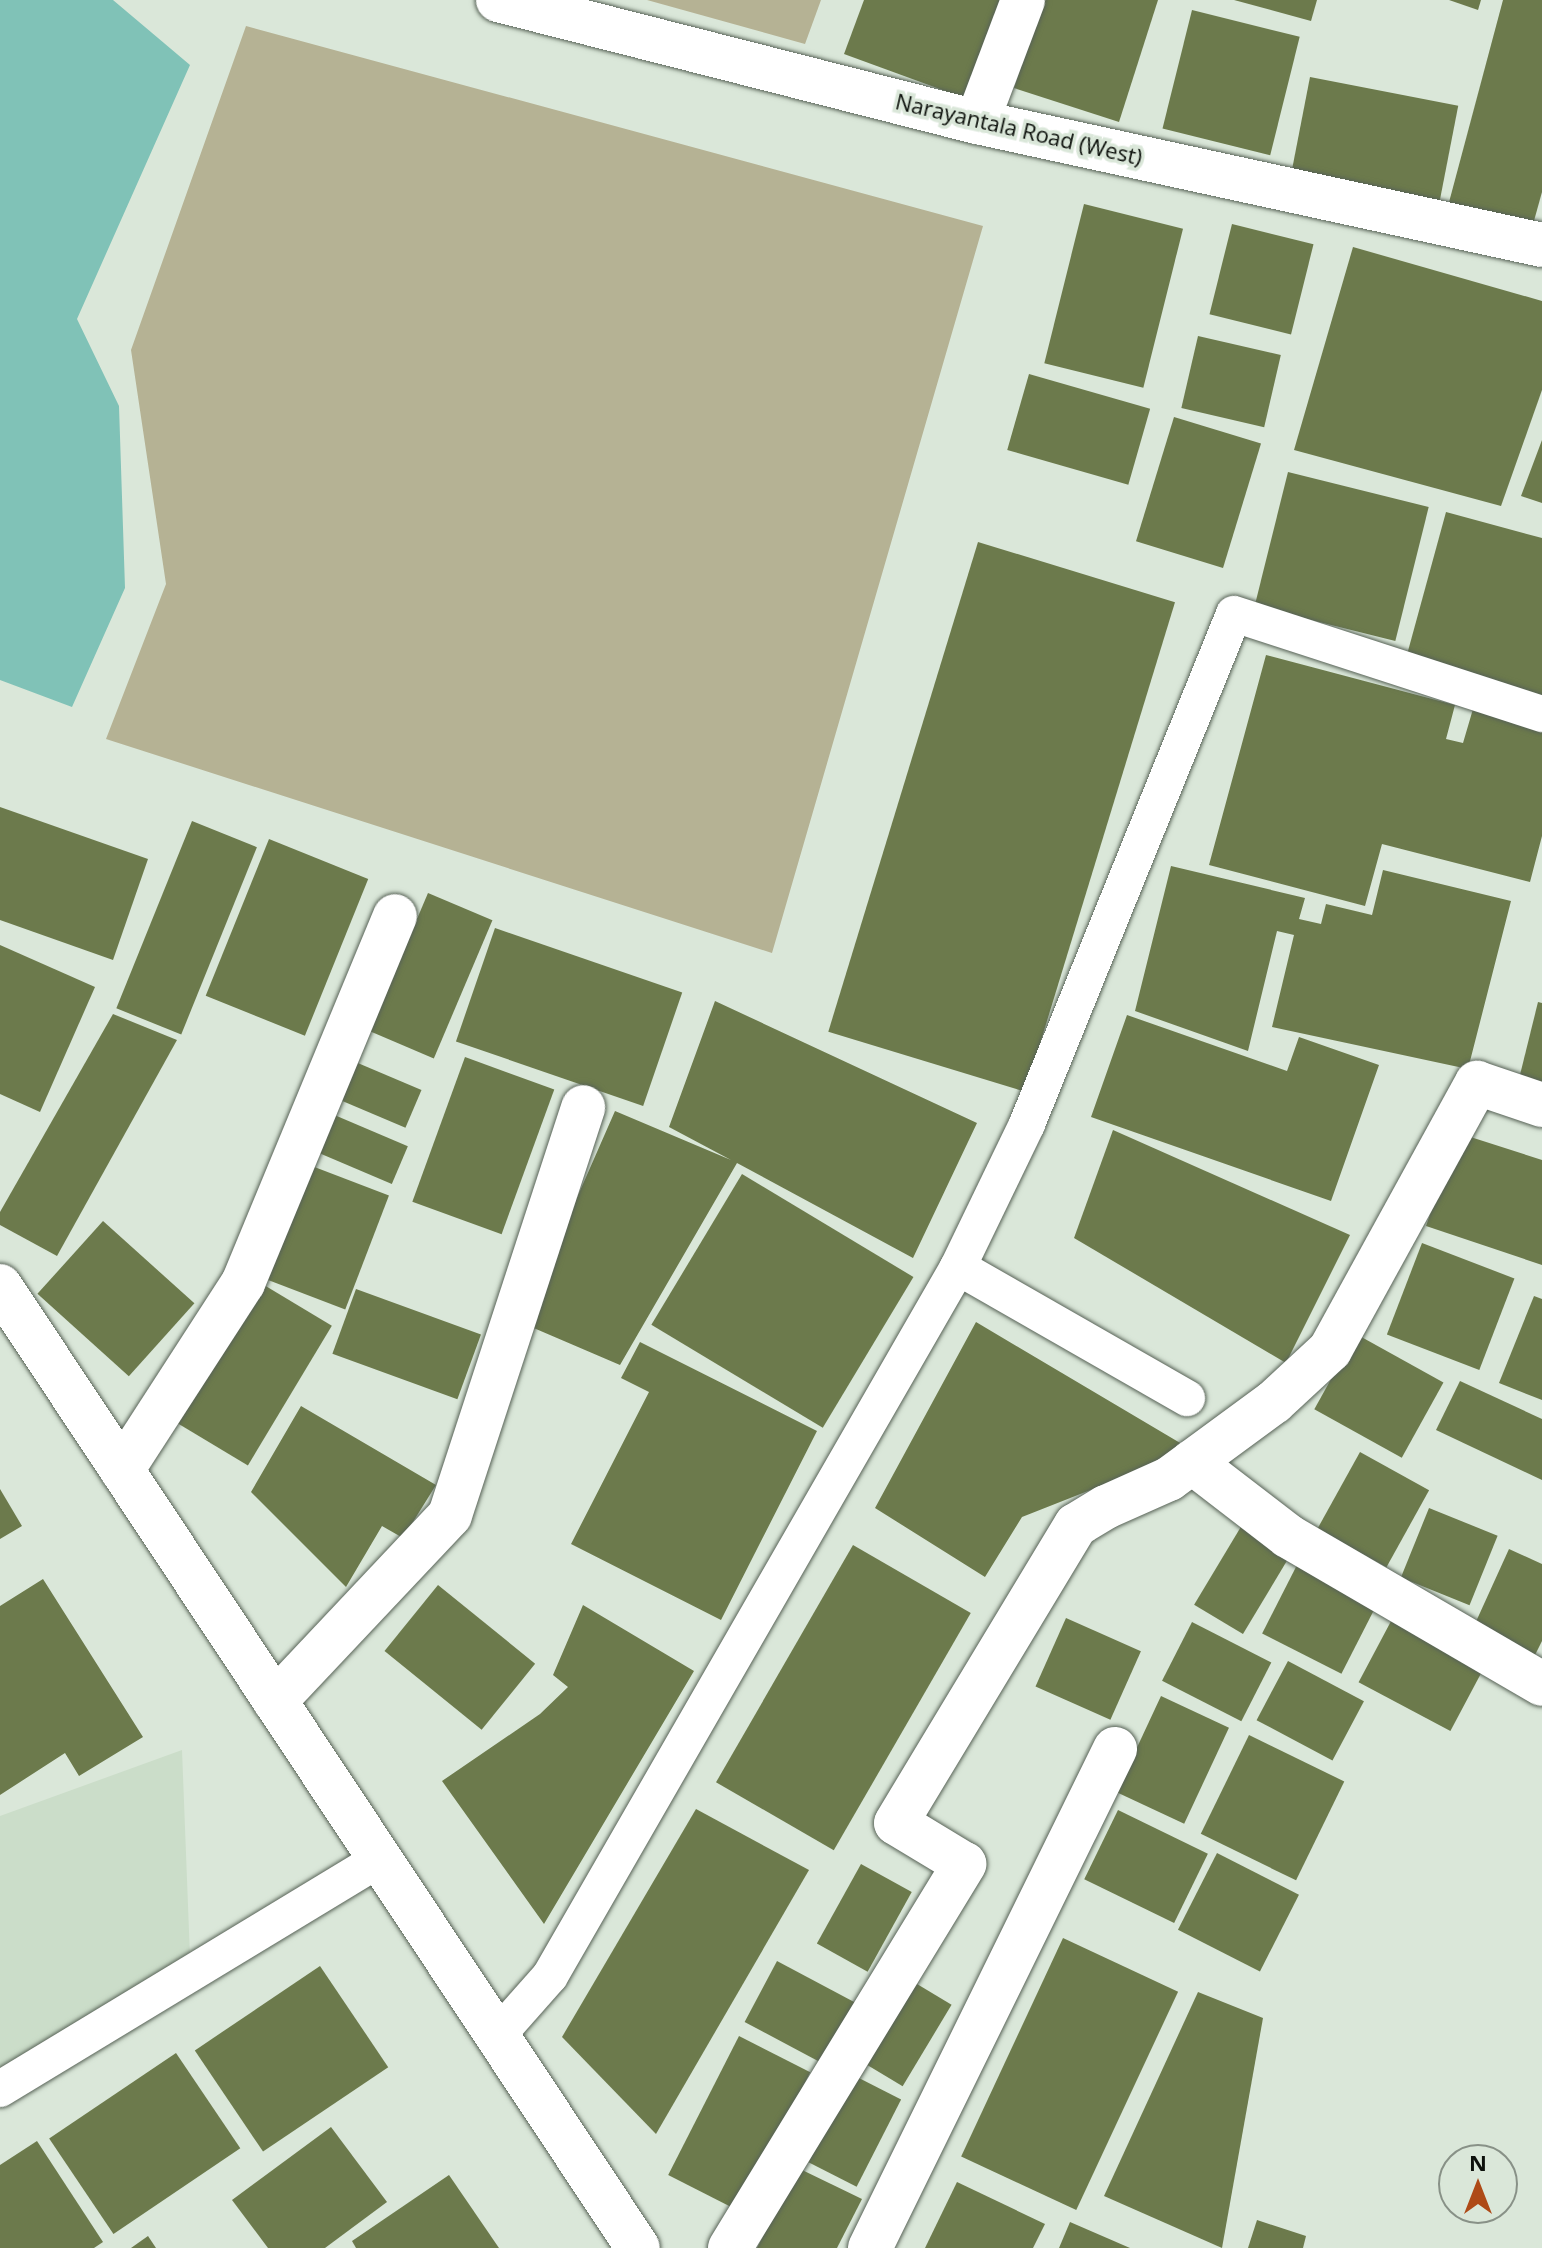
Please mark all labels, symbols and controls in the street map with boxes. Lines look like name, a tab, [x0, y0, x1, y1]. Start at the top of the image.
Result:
street label: Narayantala Road (West)	[893, 88, 1145, 170]
north arrow	[1438, 2144, 1518, 2224]
text: N	[1469, 2147, 1487, 2177]

